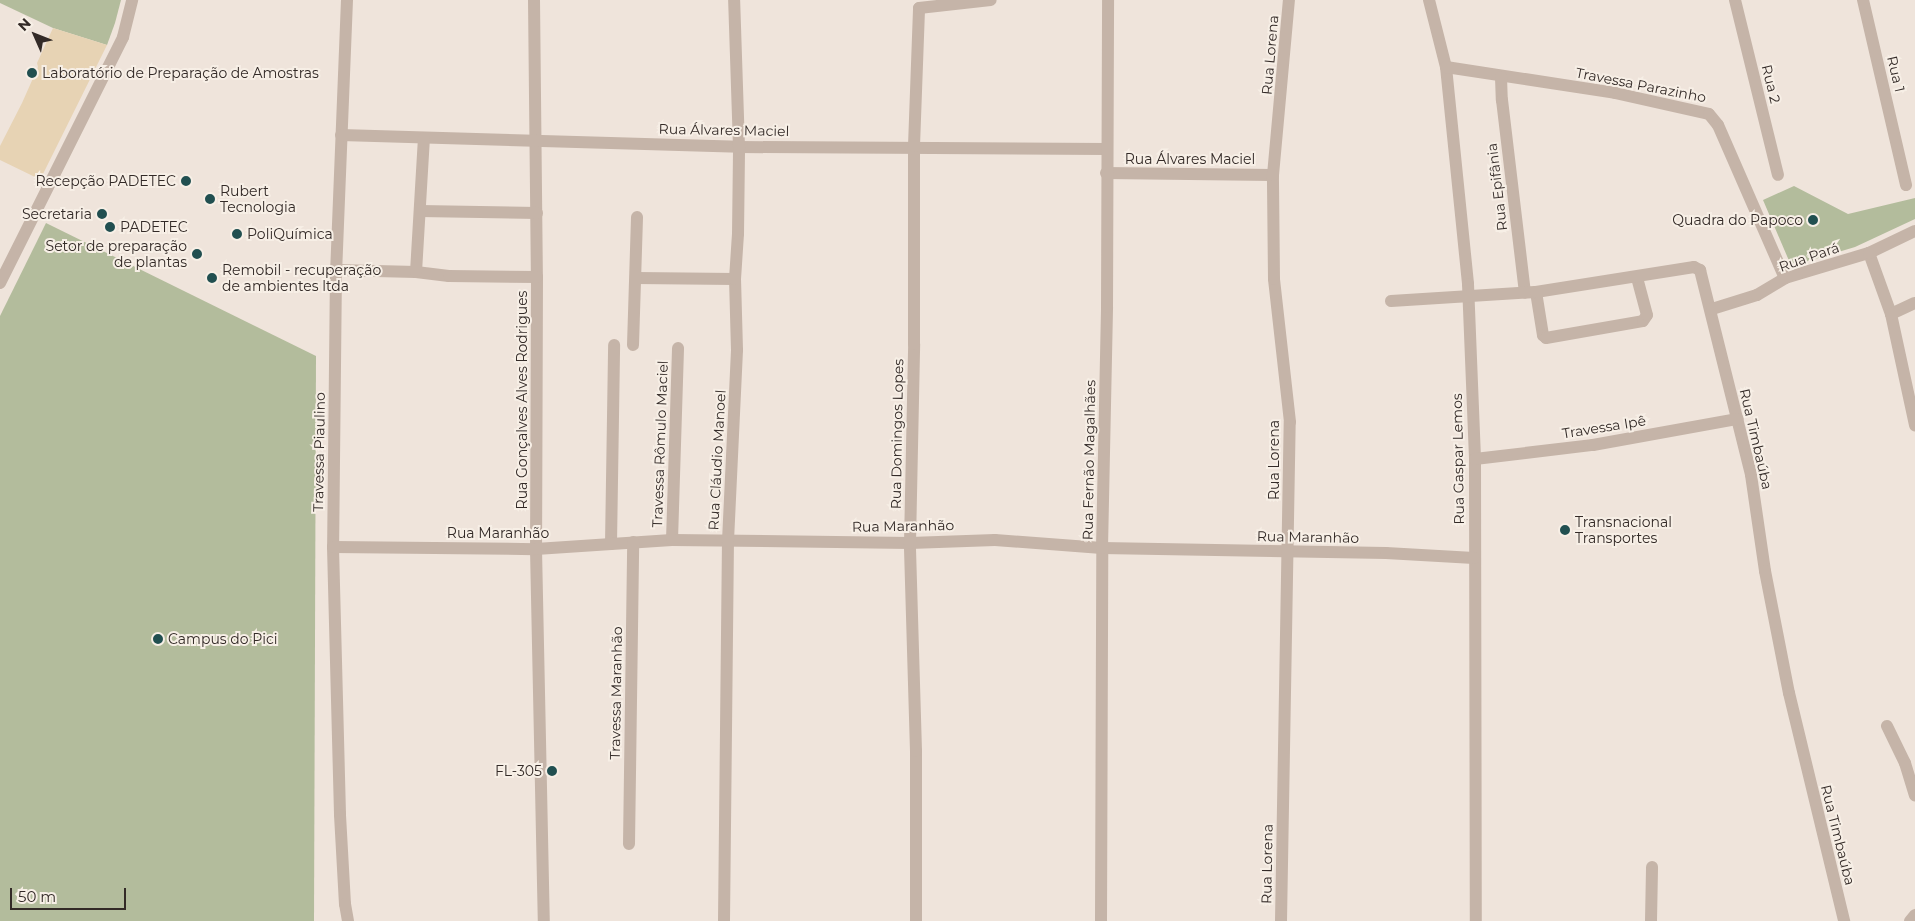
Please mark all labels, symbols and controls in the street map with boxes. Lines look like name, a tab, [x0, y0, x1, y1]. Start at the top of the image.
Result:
north arrow	[10, 10, 60, 60]
text: N	[14, 14, 35, 35]
street label: Rua Lorena	[1258, 14, 1282, 96]
street label: Rua 1	[1884, 54, 1908, 94]
street label: Rua 2	[1758, 63, 1784, 105]
street label: Travessa Parazinho	[1574, 64, 1708, 106]
place label: Laboratório de Preparação de Amostras	[42, 65, 319, 81]
marker: Laboratório de Preparação de Amostras	[26, 67, 38, 79]
street label: Rua Álvares Maciel	[659, 120, 789, 140]
street label: Rua Epifânia	[1483, 142, 1511, 232]
street label: Rua Álvares Maciel	[1125, 151, 1255, 167]
place label: Recepção PADETEC	[35, 173, 176, 189]
marker: Recepção PADETEC	[180, 175, 192, 187]
place label: Rubert Tecnologia	[220, 183, 296, 216]
marker: Rubert Tecnologia	[204, 193, 216, 205]
place label: Secretaria	[22, 206, 92, 222]
marker: Secretaria	[96, 208, 108, 220]
place label: Quadra do Papoco	[1672, 212, 1803, 228]
marker: Quadra do Papoco	[1807, 214, 1819, 226]
place label: PADETEC	[120, 219, 188, 235]
marker: PADETEC	[104, 221, 116, 233]
place label: PoliQuímica	[247, 226, 333, 242]
marker: PoliQuímica	[231, 228, 243, 240]
place label: Setor de preparação de plantas	[46, 238, 187, 270]
street label: Rua Pará	[1777, 239, 1841, 275]
marker: Setor de preparação de plantas	[191, 248, 203, 260]
place label: Remobil - recuperação de ambientes ltda	[222, 262, 381, 294]
marker: Remobil - recuperação de ambientes ltda	[206, 272, 218, 284]
street label: Rua Gonçalves Alves Rodrigues	[514, 291, 530, 509]
street label: Rua Domingos Lopes	[887, 359, 907, 509]
street label: Travessa Rômulo Maciel	[649, 360, 671, 528]
street label: Rua Fernão Magalhães	[1079, 380, 1099, 540]
street label: Rua Timbaúba	[1736, 387, 1776, 491]
street label: Rua Cláudio Manoel	[705, 389, 729, 531]
street label: Travessa Piaulino	[310, 392, 328, 512]
street label: Rua Gaspar Lemos	[1448, 393, 1468, 525]
street label: Travessa Ipê	[1561, 412, 1647, 442]
street label: Rua Lorena	[1266, 420, 1282, 500]
place label: Transnacional Transportes	[1575, 514, 1672, 546]
street label: Rua Maranhão	[852, 517, 954, 535]
marker: Transnacional Transportes	[1559, 524, 1571, 536]
street label: Rua Maranhão	[447, 525, 549, 541]
street label: Rua Maranhão	[1257, 528, 1359, 546]
street label: Travessa Maranhão	[606, 626, 626, 760]
place label: Campus do Pici	[168, 631, 278, 647]
marker: Campus do Pici	[152, 633, 164, 645]
place label: FL-305	[495, 763, 542, 779]
marker: FL-305	[546, 765, 558, 777]
street label: Rua Timbaúba	[1817, 783, 1859, 887]
street label: Rua Lorena	[1258, 824, 1276, 904]
scale bar	[12, 878, 129, 910]
text: 50 m	[18, 887, 56, 906]

